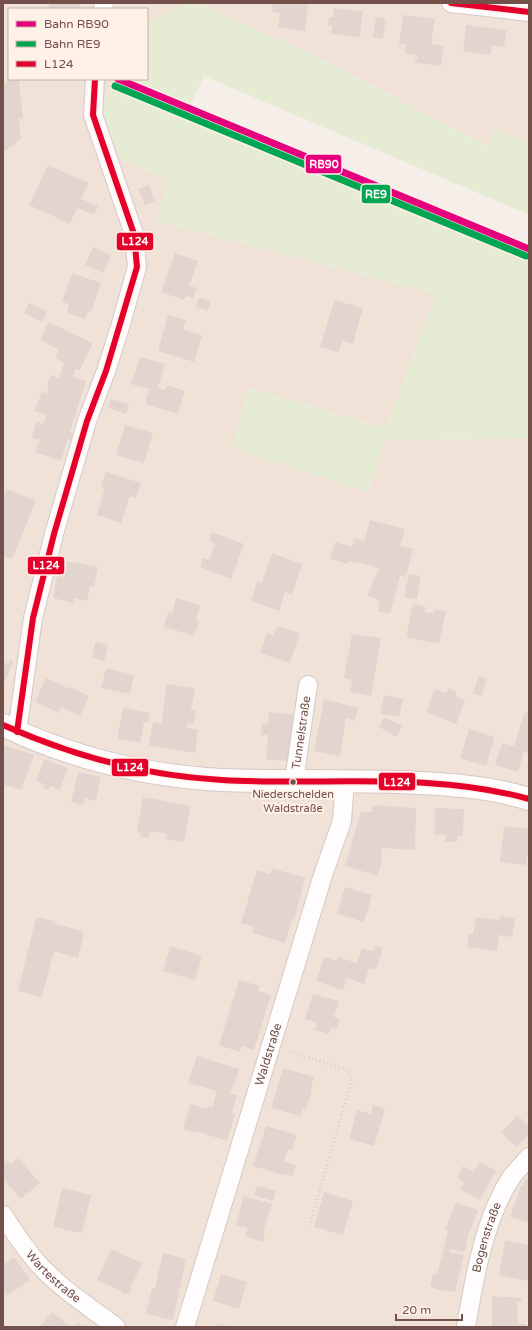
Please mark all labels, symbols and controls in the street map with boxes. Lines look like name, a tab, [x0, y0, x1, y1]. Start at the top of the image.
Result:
legend	[8, 8, 148, 80]
text: Bahn RB90	[44, 17, 109, 31]
text: Bahn RE9	[44, 37, 101, 51]
text: L124	[44, 57, 74, 71]
line badge: RB90	[305, 154, 342, 174]
text: RB90	[309, 158, 339, 171]
line badge: RE9	[361, 184, 391, 204]
text: RE9	[365, 188, 387, 201]
line badge: L124	[116, 232, 154, 251]
text: L124	[121, 235, 149, 248]
line badge: L124	[27, 556, 65, 575]
text: L124	[32, 559, 60, 572]
street label: Tunnelstraße	[289, 695, 313, 770]
line badge: L124	[111, 758, 149, 777]
text: L124	[116, 761, 144, 774]
line badge: L124	[378, 772, 416, 791]
text: L124	[383, 776, 411, 789]
marker: Niederschelden Waldstraße	[288, 777, 298, 787]
place label: Niederschelden Waldstraße	[252, 788, 334, 815]
street label: Waldstraße	[252, 1021, 284, 1087]
street label: Bogenstraße	[469, 1200, 504, 1274]
street label: Wartestraße	[23, 1248, 84, 1306]
scale bar	[396, 1296, 462, 1322]
text: 20 m	[402, 1303, 431, 1317]

